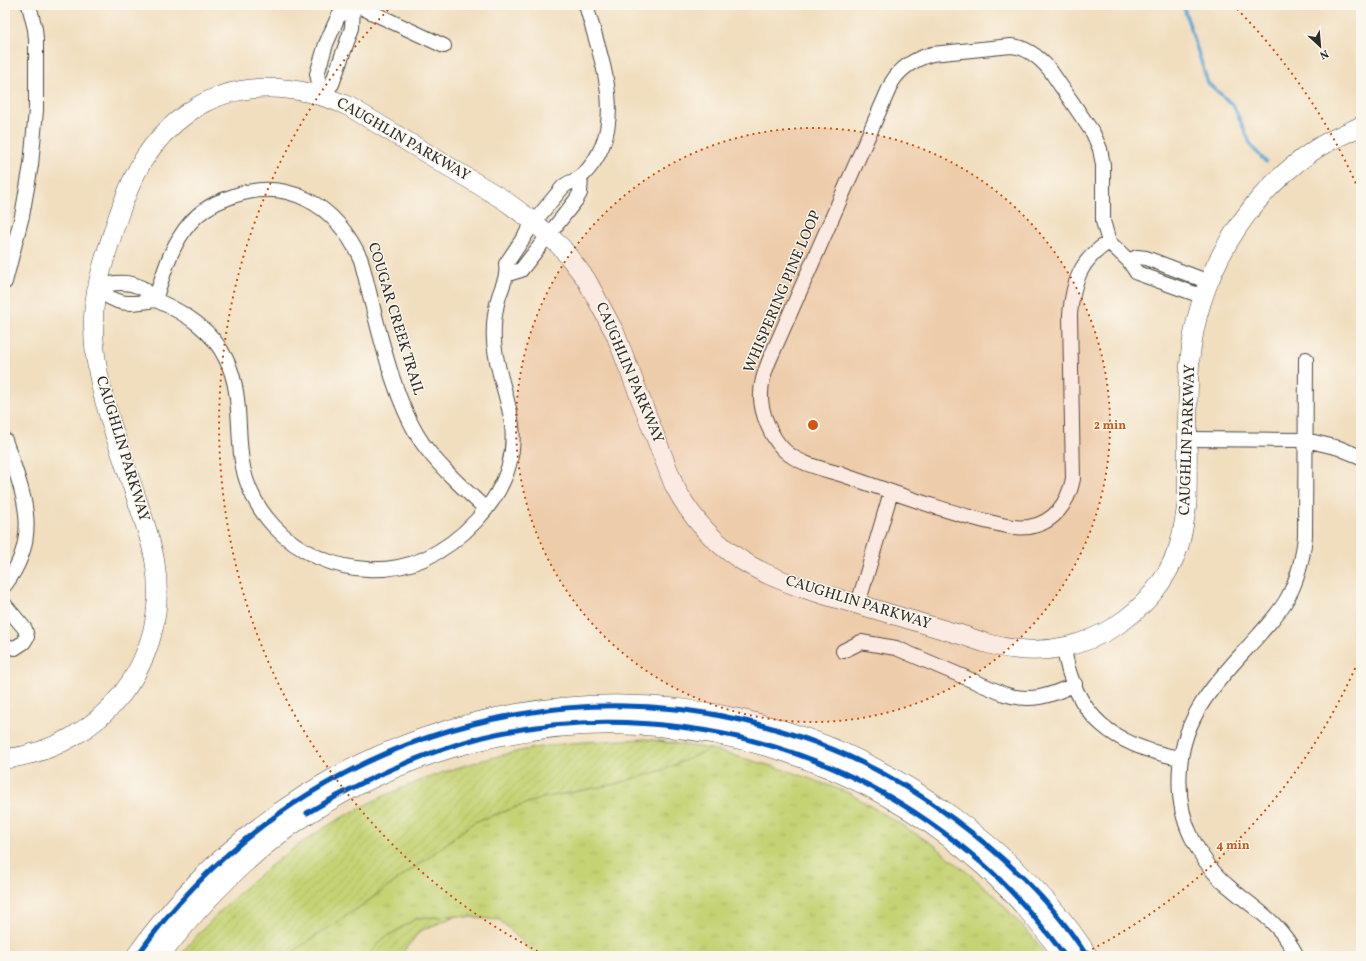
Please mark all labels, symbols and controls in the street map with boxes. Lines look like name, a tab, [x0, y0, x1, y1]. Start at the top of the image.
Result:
north arrow	[1300, 26, 1340, 66]
text: N	[1317, 45, 1331, 62]
street label: CAUGHLIN PARKWAY	[332, 93, 474, 187]
street label: WHISPERING PINE LOOP	[739, 207, 827, 376]
street label: COUGAR CREEK TRAIL	[362, 240, 428, 398]
street label: CAUGHLIN PARKWAY	[590, 299, 668, 447]
street label: CAUGHLIN PARKWAY	[1175, 364, 1201, 516]
street label: CAUGHLIN PARKWAY	[90, 374, 154, 525]
centre of rings	[806, 418, 820, 432]
text: 2 min	[1094, 418, 1126, 434]
street label: CAUGHLIN PARKWAY	[783, 571, 934, 635]
text: 4 min	[1216, 838, 1250, 854]

